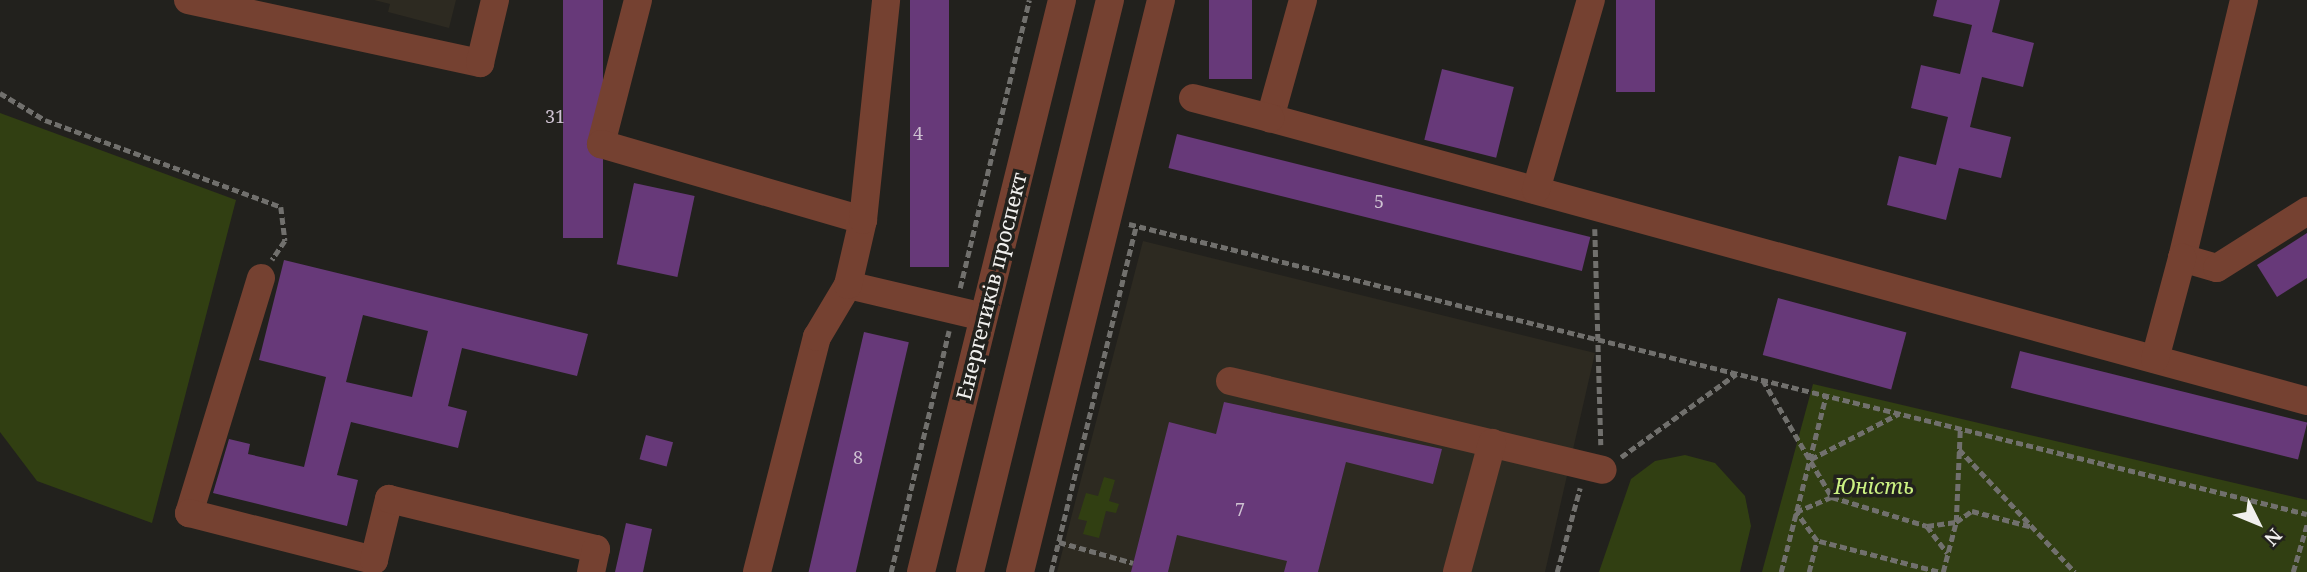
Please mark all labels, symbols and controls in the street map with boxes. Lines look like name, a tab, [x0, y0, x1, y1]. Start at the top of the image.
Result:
house number: 31	[545, 105, 565, 127]
house number: 4	[913, 122, 923, 144]
street label: Енергетиків проспект	[951, 170, 1031, 402]
house number: 5	[1374, 190, 1384, 212]
house number: 8	[853, 446, 863, 468]
park label: Юність	[1834, 473, 1914, 499]
north arrow	[2223, 488, 2293, 558]
house number: 7	[1235, 498, 1245, 520]
text: N	[2259, 523, 2288, 552]

